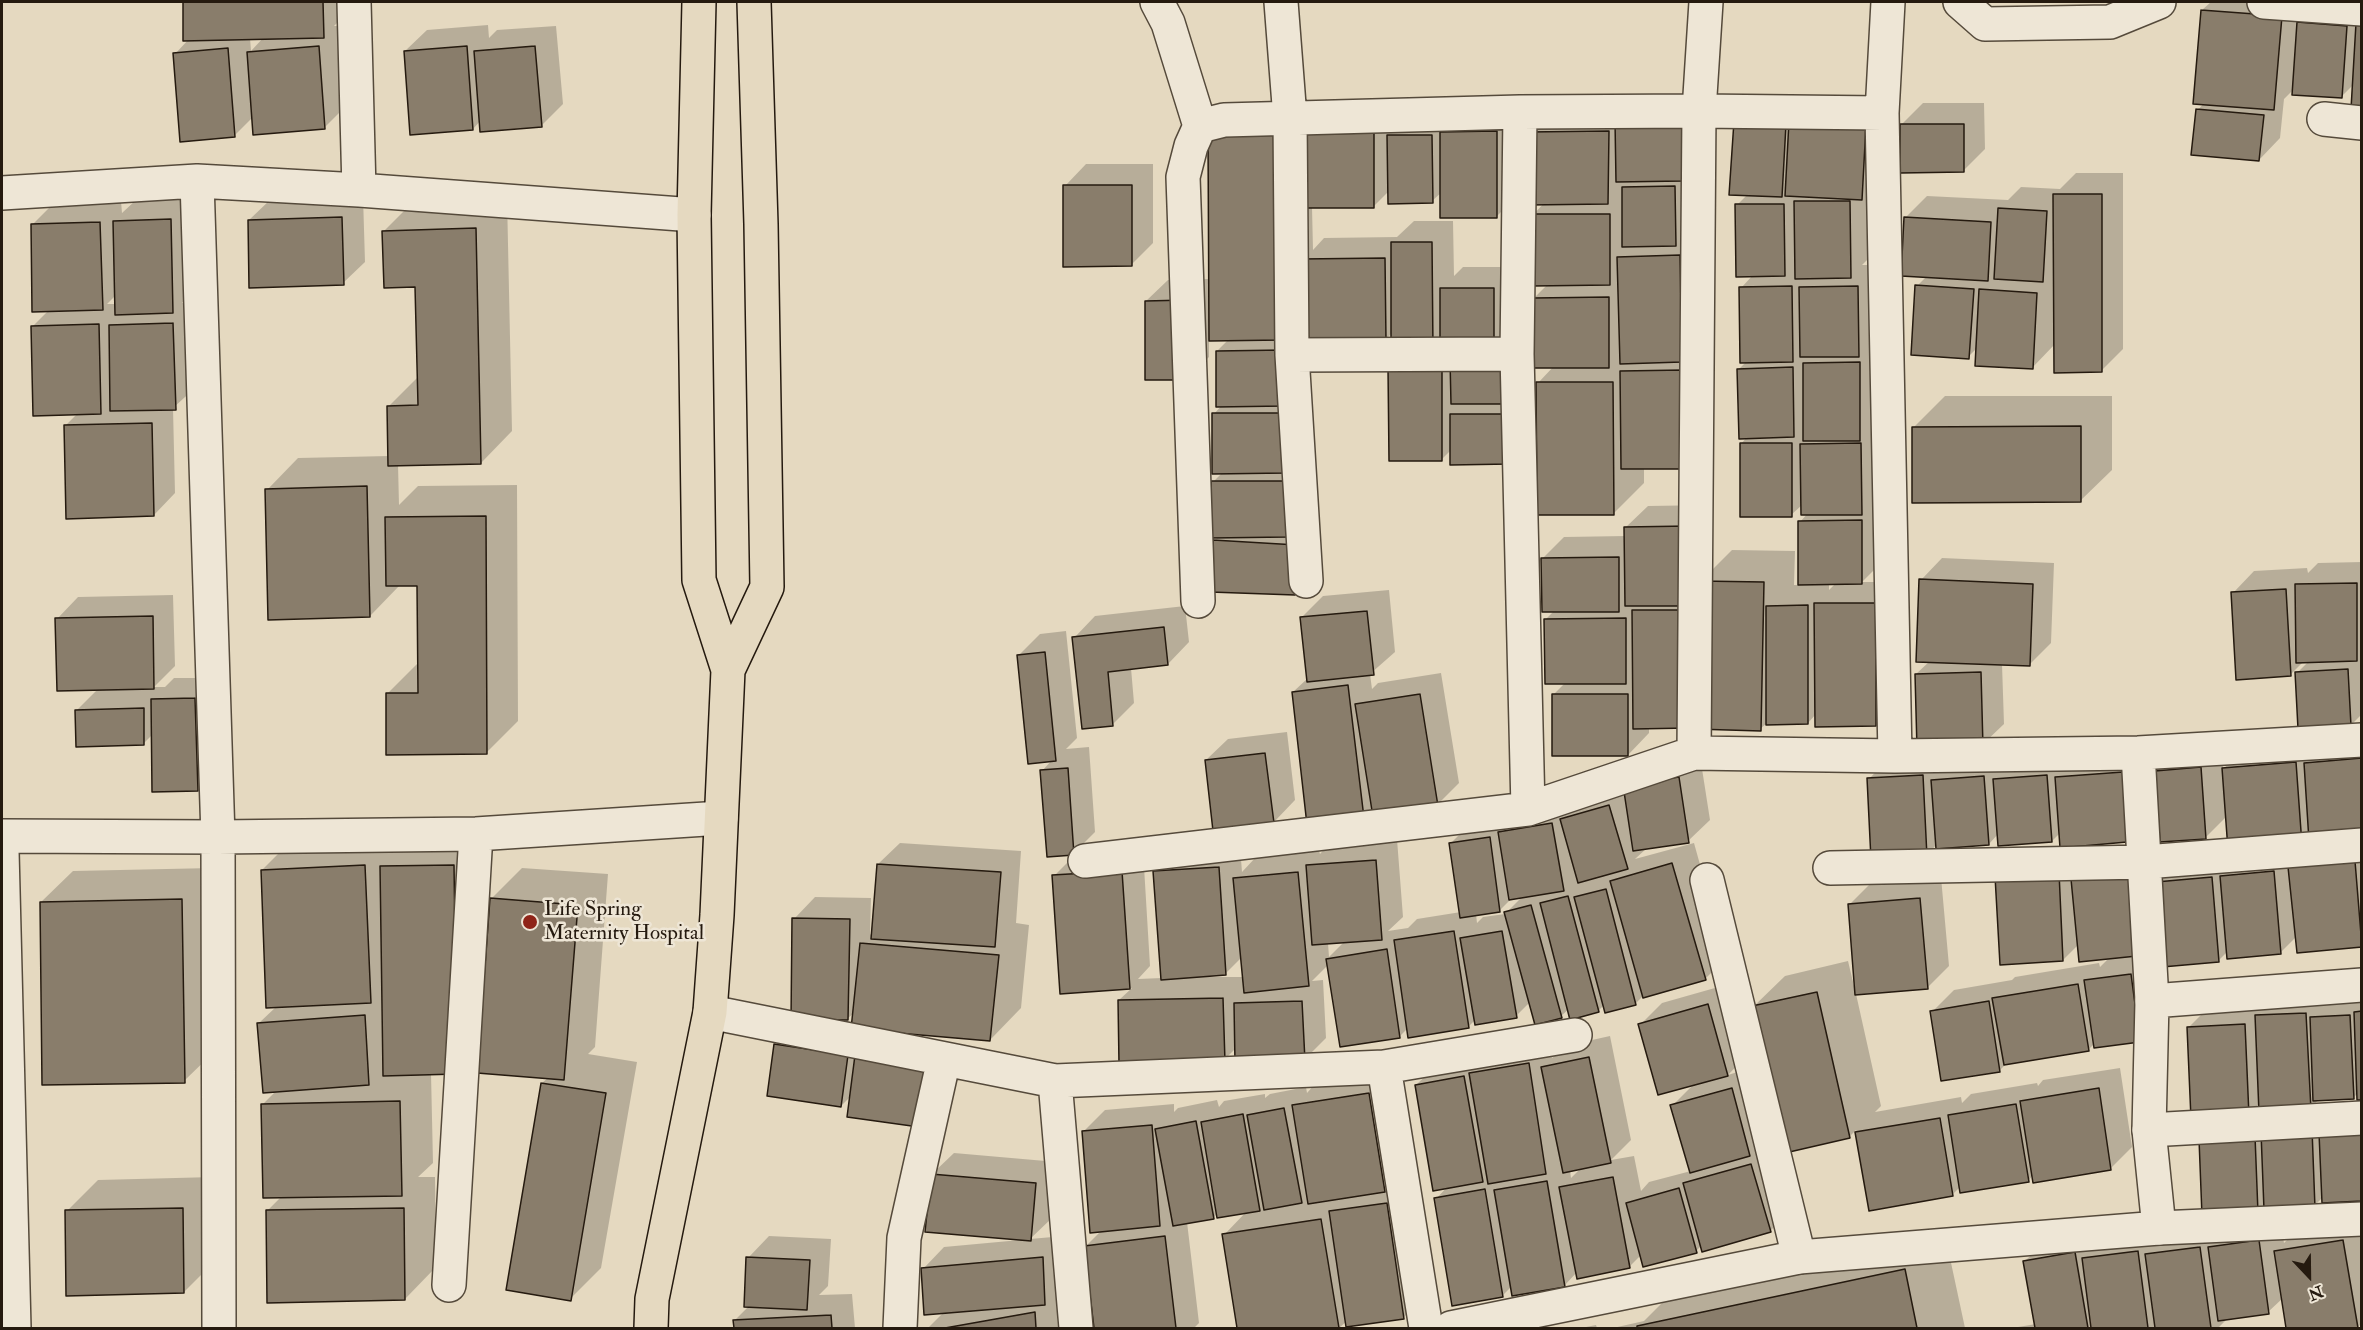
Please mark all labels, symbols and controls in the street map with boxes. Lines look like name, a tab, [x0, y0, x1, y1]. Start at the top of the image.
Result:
place label: Life Spring Maternity Hospital	[544, 897, 704, 947]
marker: Life Spring Maternity Hospital	[521, 913, 539, 931]
north arrow	[2279, 1246, 2339, 1306]
text: N	[2305, 1281, 2326, 1305]

